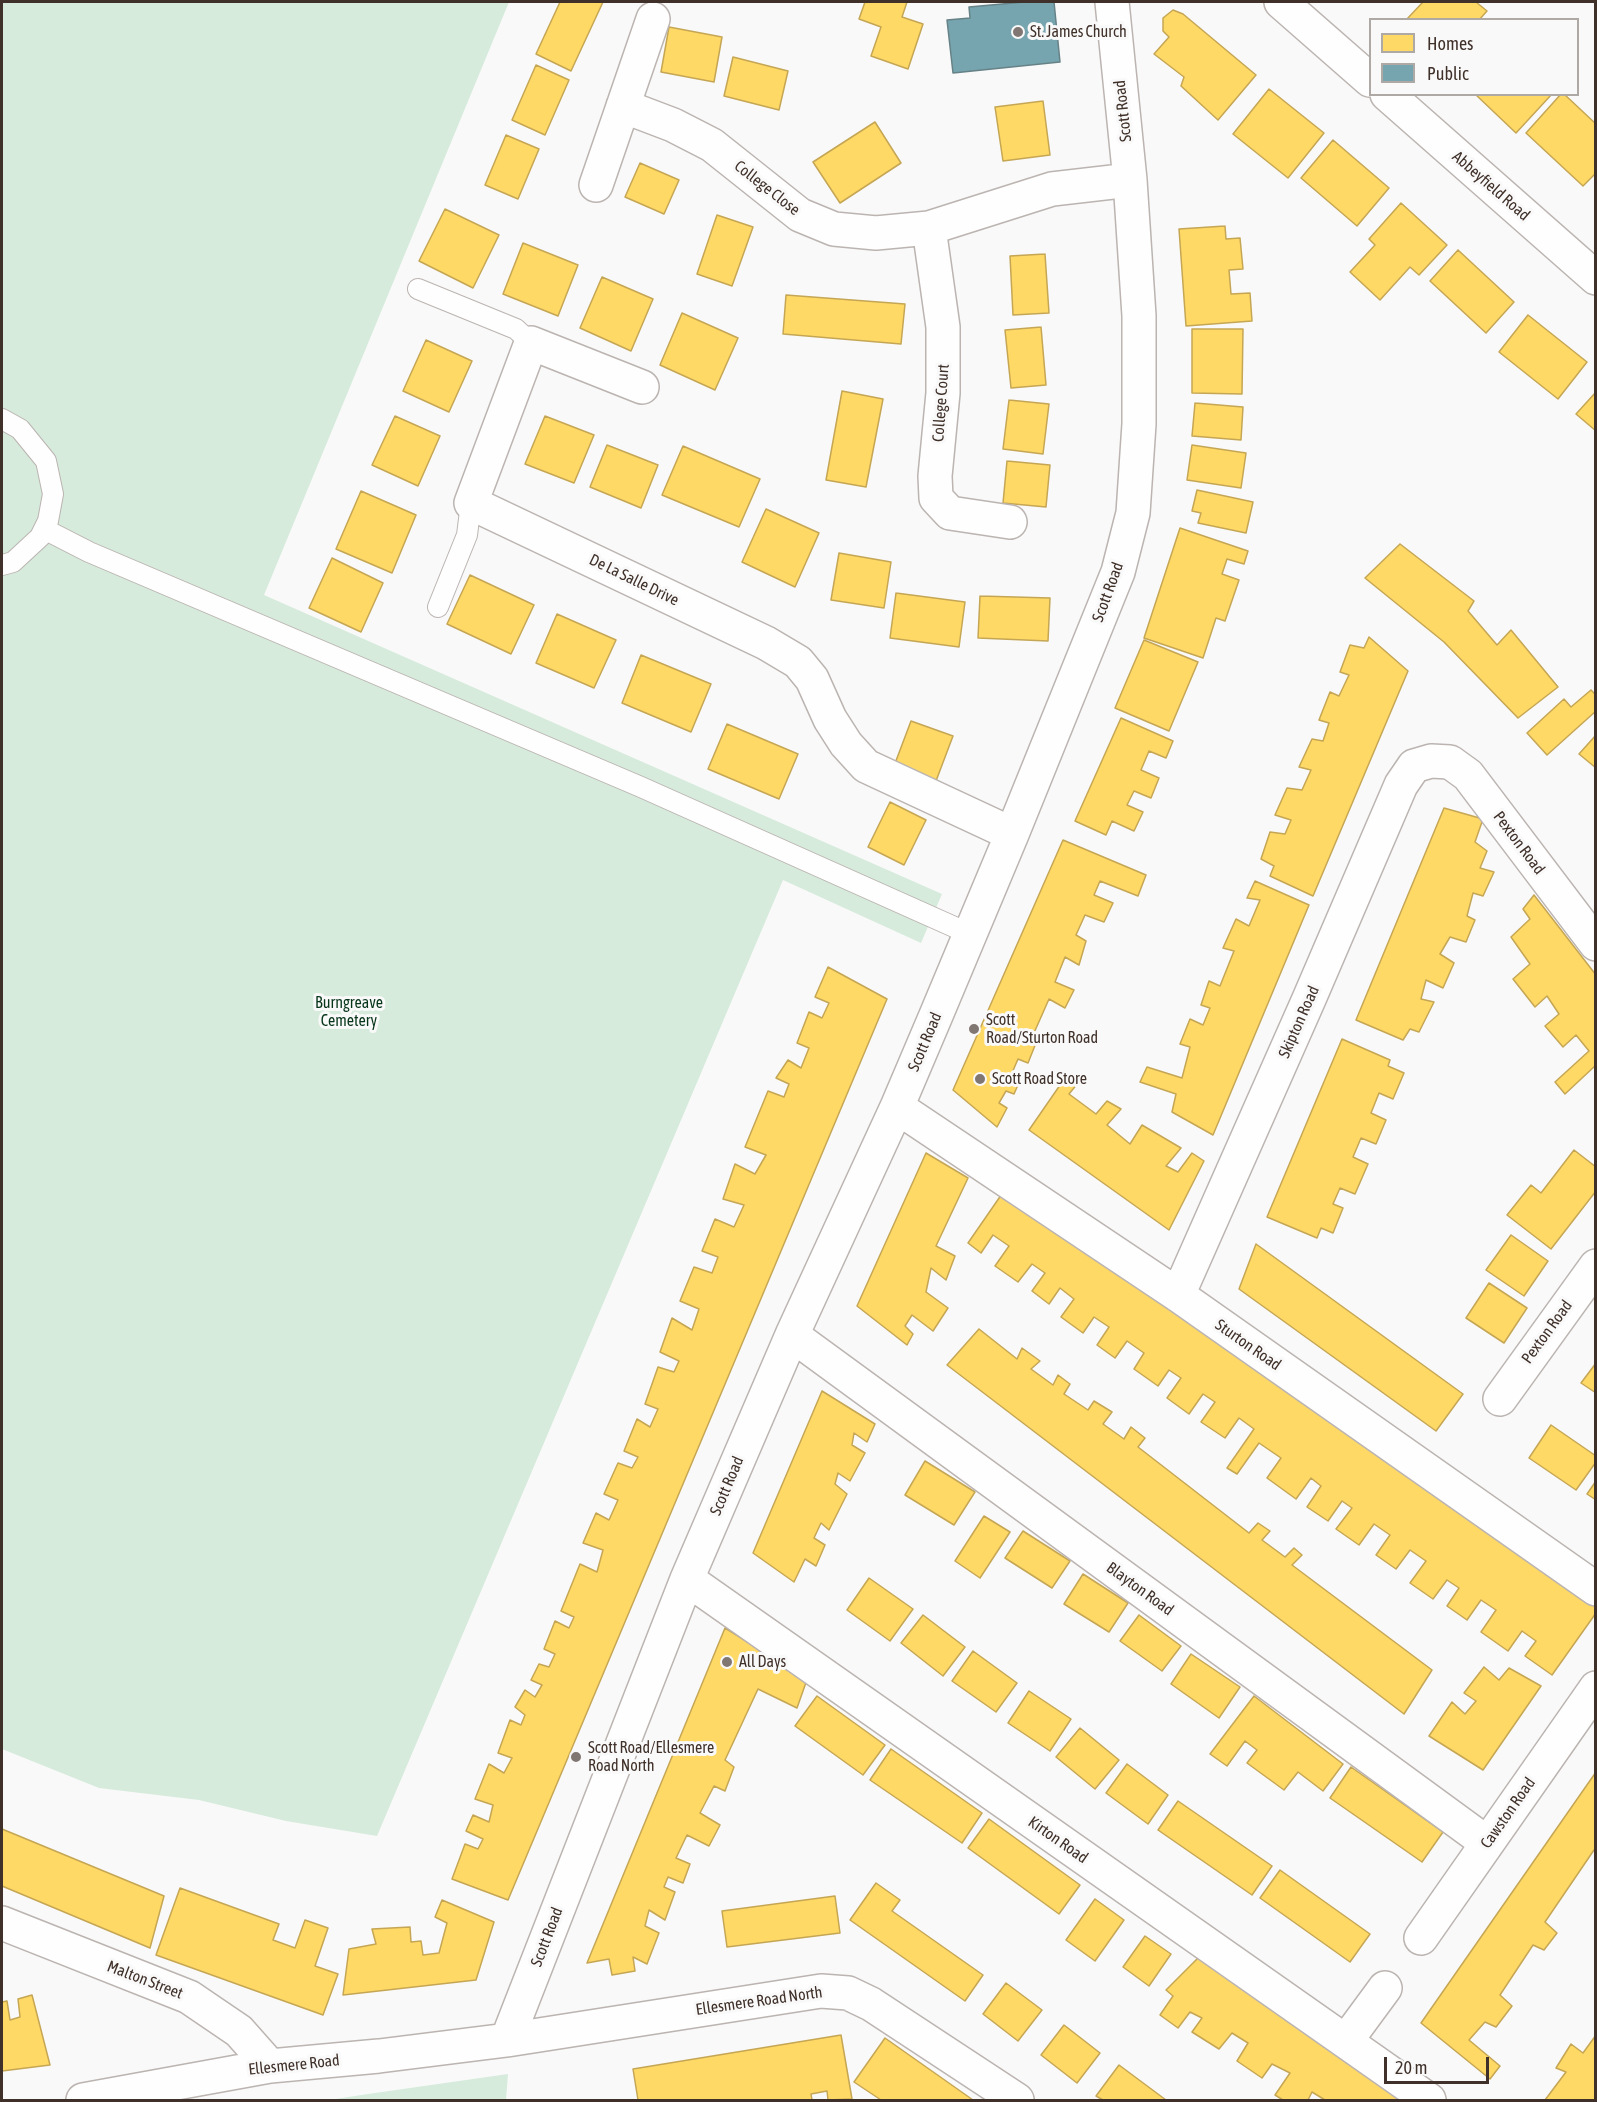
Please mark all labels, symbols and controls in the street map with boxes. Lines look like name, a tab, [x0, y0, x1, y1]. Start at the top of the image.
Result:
legend	[1369, 18, 1579, 96]
place label: St. James Church	[1030, 22, 1127, 42]
marker: St. James Church	[1011, 25, 1025, 39]
text: Homes	[1427, 33, 1473, 54]
text: Public	[1427, 63, 1469, 84]
street label: Scott Road	[1110, 79, 1136, 143]
street label: Abbeyfield Road	[1448, 147, 1534, 225]
street label: College Close	[730, 156, 804, 220]
street label: College Court	[929, 363, 953, 443]
street label: De La Salle Drive	[586, 550, 682, 610]
street label: Scott Road	[1088, 560, 1128, 624]
street label: Pexton Road	[1489, 808, 1549, 878]
street label: Skipton Road	[1275, 983, 1323, 1061]
park label: Burngreave Cemetery	[315, 993, 383, 1031]
street label: Scott Road	[904, 1010, 946, 1074]
place label: Scott Road/Sturton Road	[986, 1010, 1098, 1048]
marker: Scott Road/Sturton Road	[967, 1022, 981, 1036]
place label: Scott Road Store	[992, 1069, 1087, 1089]
marker: Scott Road Store	[973, 1072, 987, 1086]
street label: Pexton Road	[1518, 1297, 1576, 1367]
street label: Sturton Road	[1211, 1315, 1285, 1375]
street label: Scott Road	[706, 1454, 748, 1518]
street label: Blayton Road	[1103, 1558, 1177, 1620]
place label: All Days	[739, 1652, 786, 1672]
marker: All Days	[720, 1655, 734, 1669]
place label: Scott Road/Ellesmere Road North	[588, 1738, 714, 1776]
marker: Scott Road/Ellesmere Road North	[569, 1750, 583, 1764]
street label: Cawston Road	[1477, 1774, 1539, 1852]
street label: Kirton Road	[1024, 1812, 1092, 1868]
street label: Scott Road	[527, 1905, 567, 1969]
street label: Malton Street	[104, 1957, 186, 2003]
street label: Ellesmere Road North	[694, 1983, 824, 2019]
scale bar	[1387, 2045, 1492, 2083]
street label: Ellesmere Road	[247, 2051, 341, 2079]
text: 20 m	[1395, 2057, 1427, 2078]

